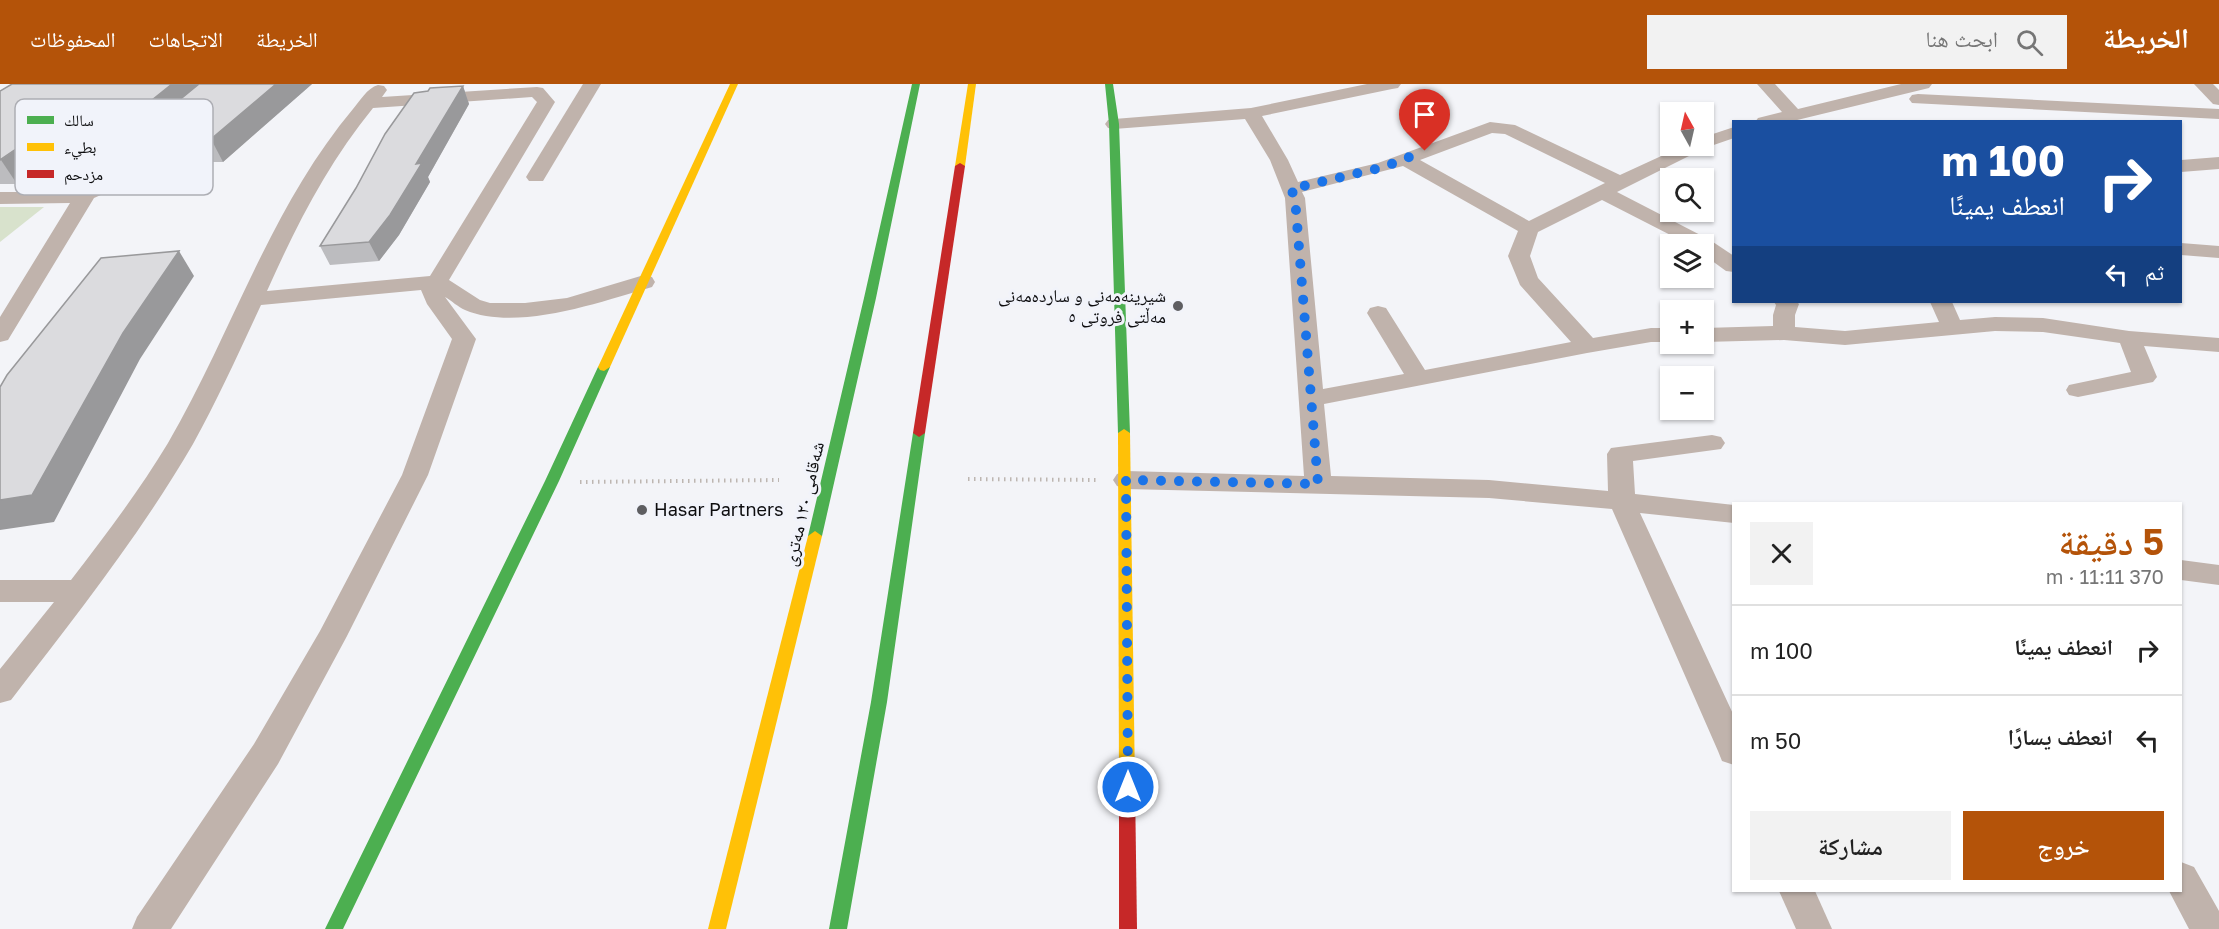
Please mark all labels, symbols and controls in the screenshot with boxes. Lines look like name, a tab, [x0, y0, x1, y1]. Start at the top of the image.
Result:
search box	[1647, 15, 2067, 69]
text: الخريطة	[2103, 21, 2189, 54]
text: ابحث هنا	[1926, 25, 1998, 52]
text: المحفوظات	[30, 26, 115, 52]
text: الاتجاهات	[148, 26, 223, 52]
text: الخريطة	[256, 26, 318, 52]
icon: search	[2013, 26, 2046, 59]
pin	[1399, 89, 1450, 151]
icon: arrive	[1408, 98, 1441, 131]
legend	[15, 99, 213, 195]
north arrow	[1660, 102, 1714, 156]
map controls	[1660, 102, 1714, 420]
text: سالك	[64, 110, 94, 130]
text: 100 m	[1941, 135, 2065, 185]
text: بطيء	[64, 137, 96, 160]
icon: right	[2086, 144, 2164, 222]
text: مزدحم	[64, 164, 103, 185]
button: search	[1660, 168, 1714, 222]
text: انعطف يمينًا	[1949, 189, 2065, 221]
button: layers	[1660, 234, 1714, 288]
icon: left	[2100, 258, 2133, 291]
text: ثم	[2145, 258, 2164, 285]
place label: شیرینەمەنی و ساردەمەنی مەڵتی فروتی ٥	[998, 284, 1166, 328]
marker: شیرینەمەنی و ساردەمەنی مەڵتی فروتی ٥	[1171, 299, 1185, 313]
button: +	[1660, 300, 1714, 354]
button: −	[1660, 366, 1714, 420]
street label: شەقامی ١٢٠ مەتری	[778, 440, 829, 568]
place label: Hasar Partners	[654, 498, 784, 520]
marker: Hasar Partners	[635, 503, 649, 517]
text: 5 دقيقة	[2059, 520, 2164, 563]
button: close	[1750, 522, 1813, 585]
text: 370 m · 11:11	[2046, 564, 2164, 588]
text: انعطف يمينًا	[2014, 633, 2113, 660]
icon: right	[2131, 634, 2164, 667]
text: 100 m	[1750, 637, 1813, 664]
text: انعطف يسارًا	[2008, 723, 2113, 750]
icon: left	[2131, 724, 2164, 757]
text: 50 m	[1750, 727, 1801, 754]
position arrow	[1096, 755, 1160, 819]
button: مشاركة	[1750, 811, 1951, 880]
button: خروج	[1963, 811, 2164, 880]

